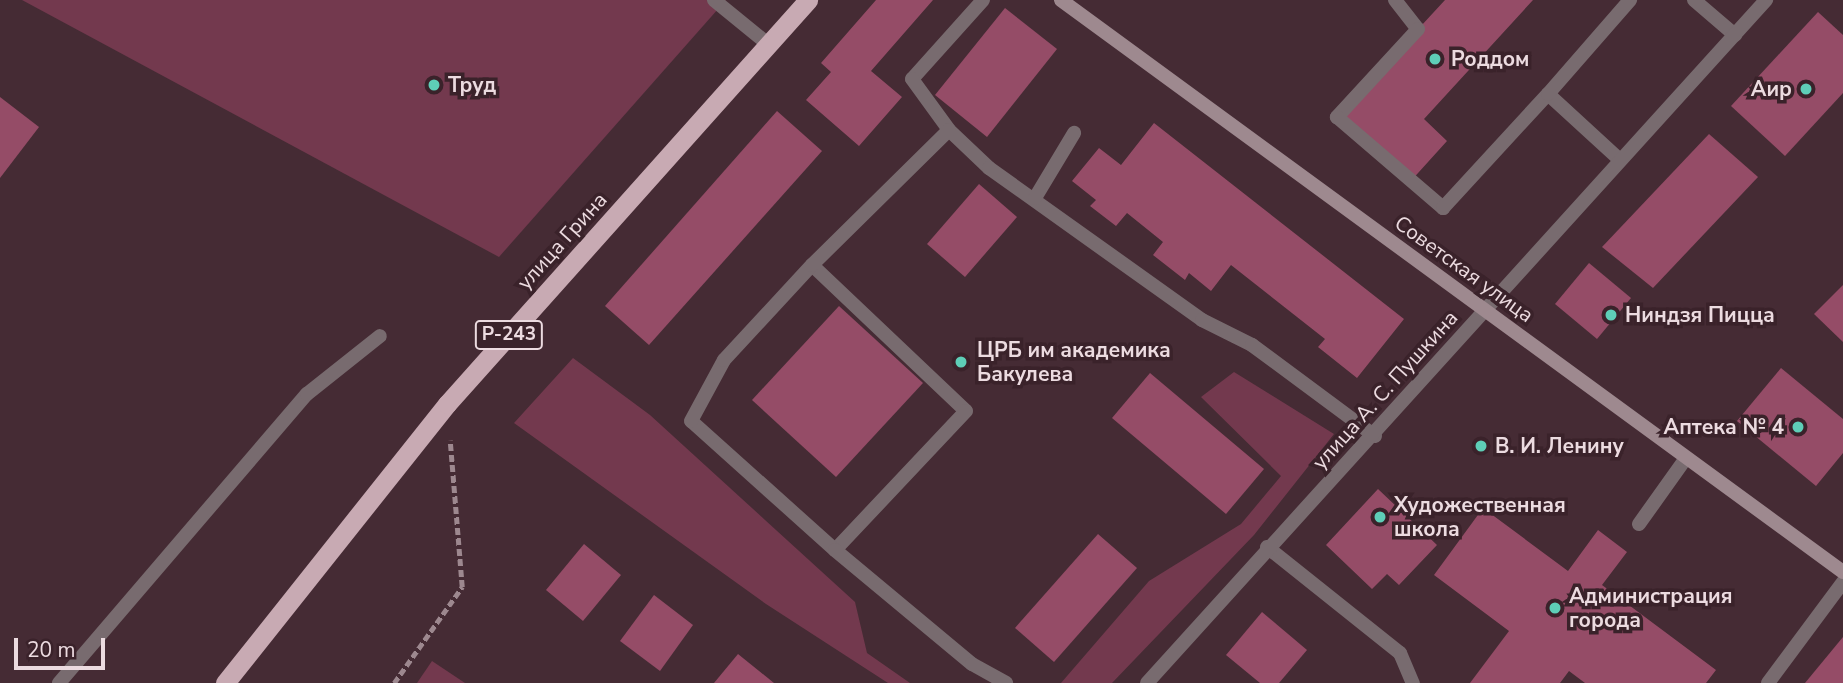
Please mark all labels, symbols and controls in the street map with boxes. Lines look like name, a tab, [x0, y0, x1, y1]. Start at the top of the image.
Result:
place label: Роддом	[1451, 46, 1529, 72]
marker: Роддом	[1425, 49, 1445, 69]
place label: Труд	[448, 72, 496, 98]
place label: Аир	[1751, 76, 1792, 102]
marker: Труд	[426, 77, 442, 93]
marker: Аир	[1798, 81, 1814, 97]
street label: улица Грина	[512, 187, 612, 295]
street label: Советская улица	[1390, 210, 1538, 328]
place label: Ниндзя Пицца	[1625, 302, 1775, 328]
street label: улица А. С. Пушкина	[1307, 305, 1463, 475]
marker: Ниндзя Пицца	[1603, 307, 1619, 323]
road number: Р-243	[474, 320, 544, 350]
place label: ЦРБ им академика Бакулева	[977, 337, 1171, 387]
marker: ЦРБ им академика Бакулева	[951, 352, 971, 372]
place label: Аптека № 4	[1664, 414, 1784, 440]
marker: Аптека № 4	[1790, 419, 1806, 435]
place label: В. И. Ленину	[1495, 433, 1624, 459]
marker: В. И. Ленину	[1473, 438, 1489, 454]
place label: Художественная школа	[1394, 492, 1566, 542]
marker: Художественная школа	[1372, 509, 1388, 525]
place label: Администрация города	[1569, 583, 1732, 633]
marker: Администрация города	[1547, 600, 1563, 616]
scale bar	[18, 624, 108, 668]
text: 20 m	[27, 636, 76, 664]

